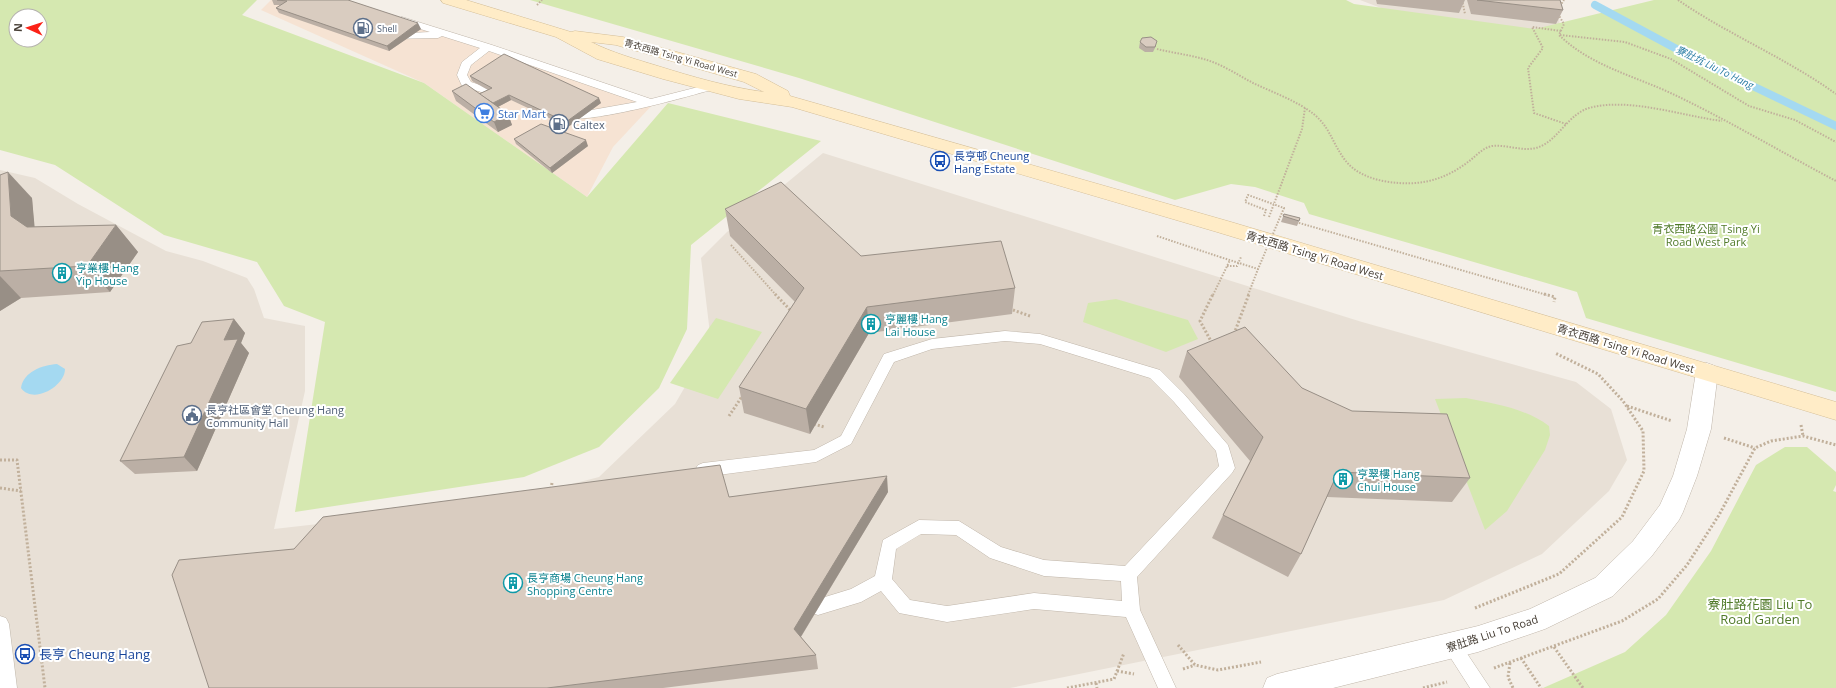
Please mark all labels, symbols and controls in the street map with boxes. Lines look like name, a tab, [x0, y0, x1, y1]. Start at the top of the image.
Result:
north arrow	[8, 8, 48, 48]
fuel station icon: Shell	[352, 17, 374, 39]
place label: Shell	[377, 22, 397, 35]
text: N	[10, 23, 25, 32]
street label: 青衣西路 Tsing Yi Road West	[623, 36, 739, 80]
water label: 寮肚坑 Liu To Hang	[1674, 42, 1757, 92]
supermarket icon: Star Mart	[473, 102, 495, 124]
place label: Star Mart	[498, 106, 546, 121]
fuel station icon: Caltex	[548, 113, 570, 135]
place label: Caltex	[573, 117, 605, 132]
place label: 長亨邨 Cheung Hang Estate	[954, 148, 1029, 176]
bus stop icon: 長亨邨 Cheung Hang Estate	[929, 150, 951, 172]
park label: 青衣西路公園 Tsing Yi Road West Park	[1652, 221, 1760, 249]
street label: 青衣西路 Tsing Yi Road West	[1244, 227, 1386, 283]
place label: 亨業樓 Hang Yip House	[76, 260, 139, 288]
building icon: 亨業樓 Hang Yip House	[51, 262, 73, 284]
place label: 亨麗樓 Hang Lai House	[885, 311, 948, 339]
building icon: 亨麗樓 Hang Lai House	[860, 313, 882, 335]
street label: 青衣西路 Tsing Yi Road West	[1555, 320, 1697, 376]
place label: 長亨社區會堂 Cheung Hang Community Hall	[206, 402, 344, 430]
public building icon: 長亨社區會堂 Cheung Hang Community Hall	[181, 404, 203, 426]
place label: 亨翠樓 Hang Chui House	[1357, 466, 1420, 494]
building icon: 亨翠樓 Hang Chui House	[1332, 468, 1354, 490]
place label: 長亨商場 Cheung Hang Shopping Centre	[527, 570, 643, 598]
building icon: 長亨商場 Cheung Hang Shopping Centre	[502, 572, 524, 594]
park label: 寮肚路花園 Liu To Road Garden	[1708, 595, 1813, 628]
street label: 寮肚路 Liu To Road	[1444, 611, 1540, 655]
bus stop icon: 長亨 Cheung Hang	[14, 643, 36, 665]
place label: 長亨 Cheung Hang	[39, 645, 150, 663]

